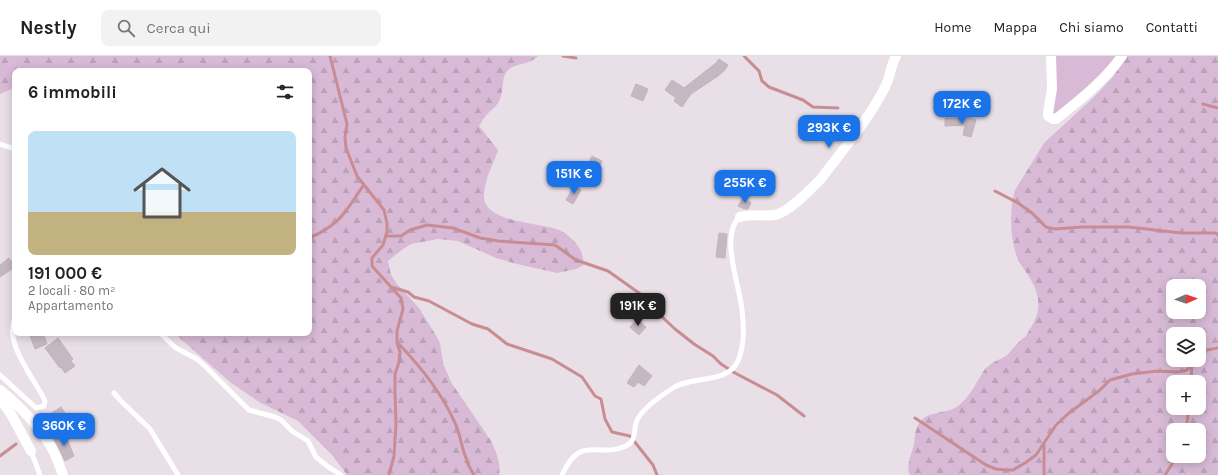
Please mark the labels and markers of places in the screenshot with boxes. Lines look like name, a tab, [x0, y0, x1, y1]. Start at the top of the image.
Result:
pin: 172K €	[929, 91, 995, 125]
pin: 293K €	[796, 115, 862, 149]
pin: 151K €	[541, 161, 607, 195]
pin: 255K €	[712, 170, 778, 204]
pin: 191K €	[605, 293, 671, 327]
pin: 360K €	[31, 413, 97, 447]

